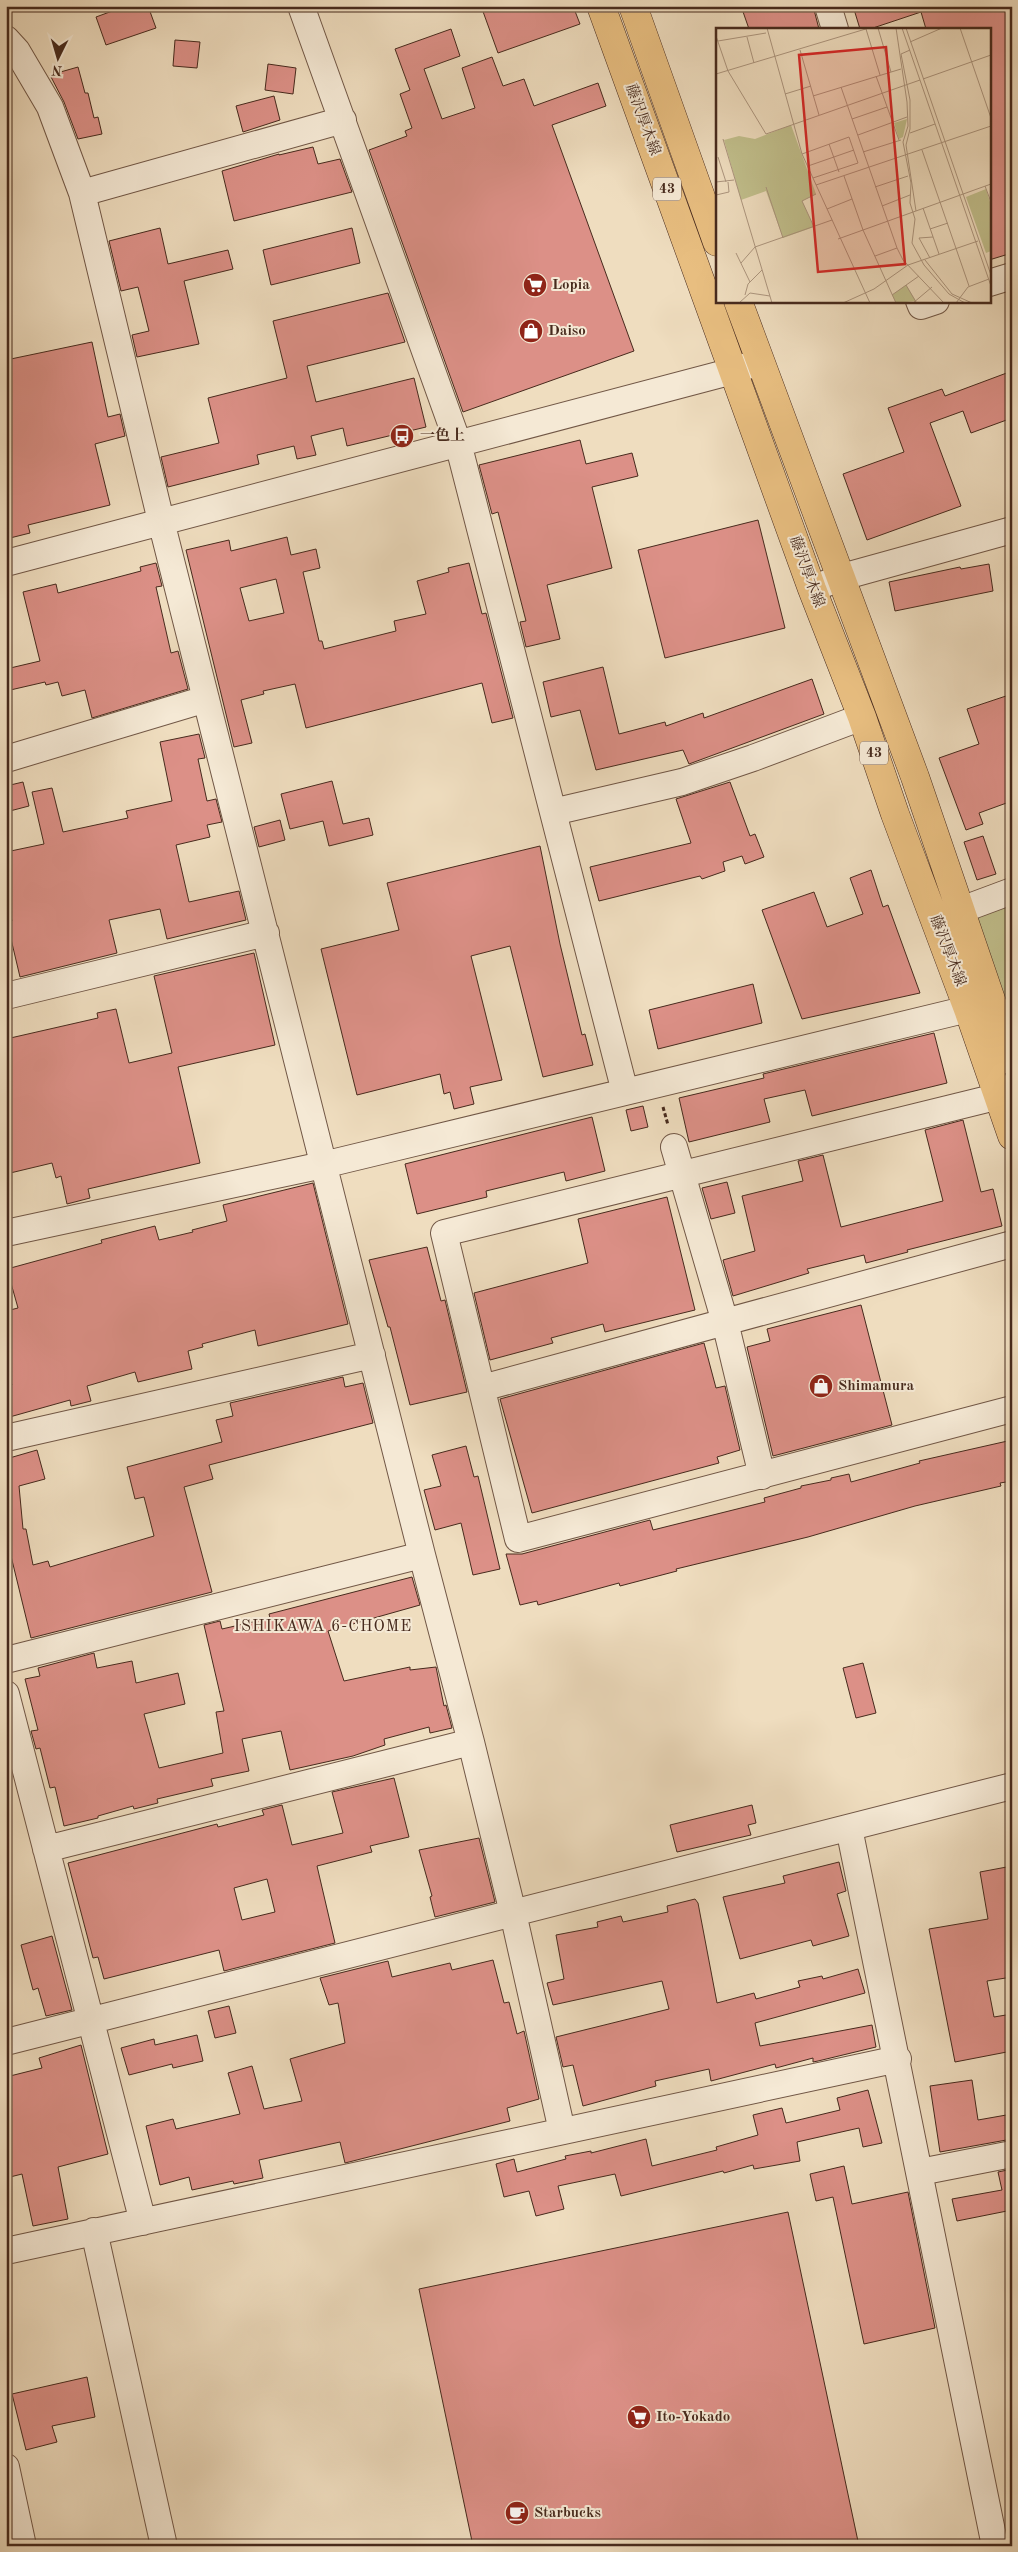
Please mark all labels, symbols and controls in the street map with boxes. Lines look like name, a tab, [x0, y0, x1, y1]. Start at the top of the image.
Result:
inset map	[716, 28, 990, 302]
north arrow	[32, 32, 82, 82]
text: N	[51, 62, 63, 77]
street label: 藤沢厚木線	[622, 82, 664, 158]
road number: 43	[653, 178, 681, 200]
supermarket icon: Lopia	[522, 272, 548, 298]
place label: Lopia	[552, 278, 590, 293]
shop icon: Daiso	[518, 318, 544, 344]
place label: Daiso	[548, 324, 586, 339]
bus stop icon: 一色上	[389, 423, 415, 449]
place label: 一色上	[420, 427, 465, 444]
street label: 藤沢厚木線	[786, 534, 828, 610]
road number: 43	[860, 741, 888, 764]
street label: 藤沢厚木線	[927, 913, 969, 989]
shop icon: Shimamura	[808, 1373, 834, 1399]
place label: Shimamura	[838, 1379, 915, 1394]
district label: ISHIKAWA 6-CHOME	[234, 1619, 412, 1635]
supermarket icon: Ito-Yokado	[626, 2404, 652, 2430]
place label: Ito-Yokado	[656, 2410, 730, 2425]
cafe icon: Starbucks	[504, 2500, 530, 2526]
place label: Starbucks	[534, 2506, 601, 2521]

